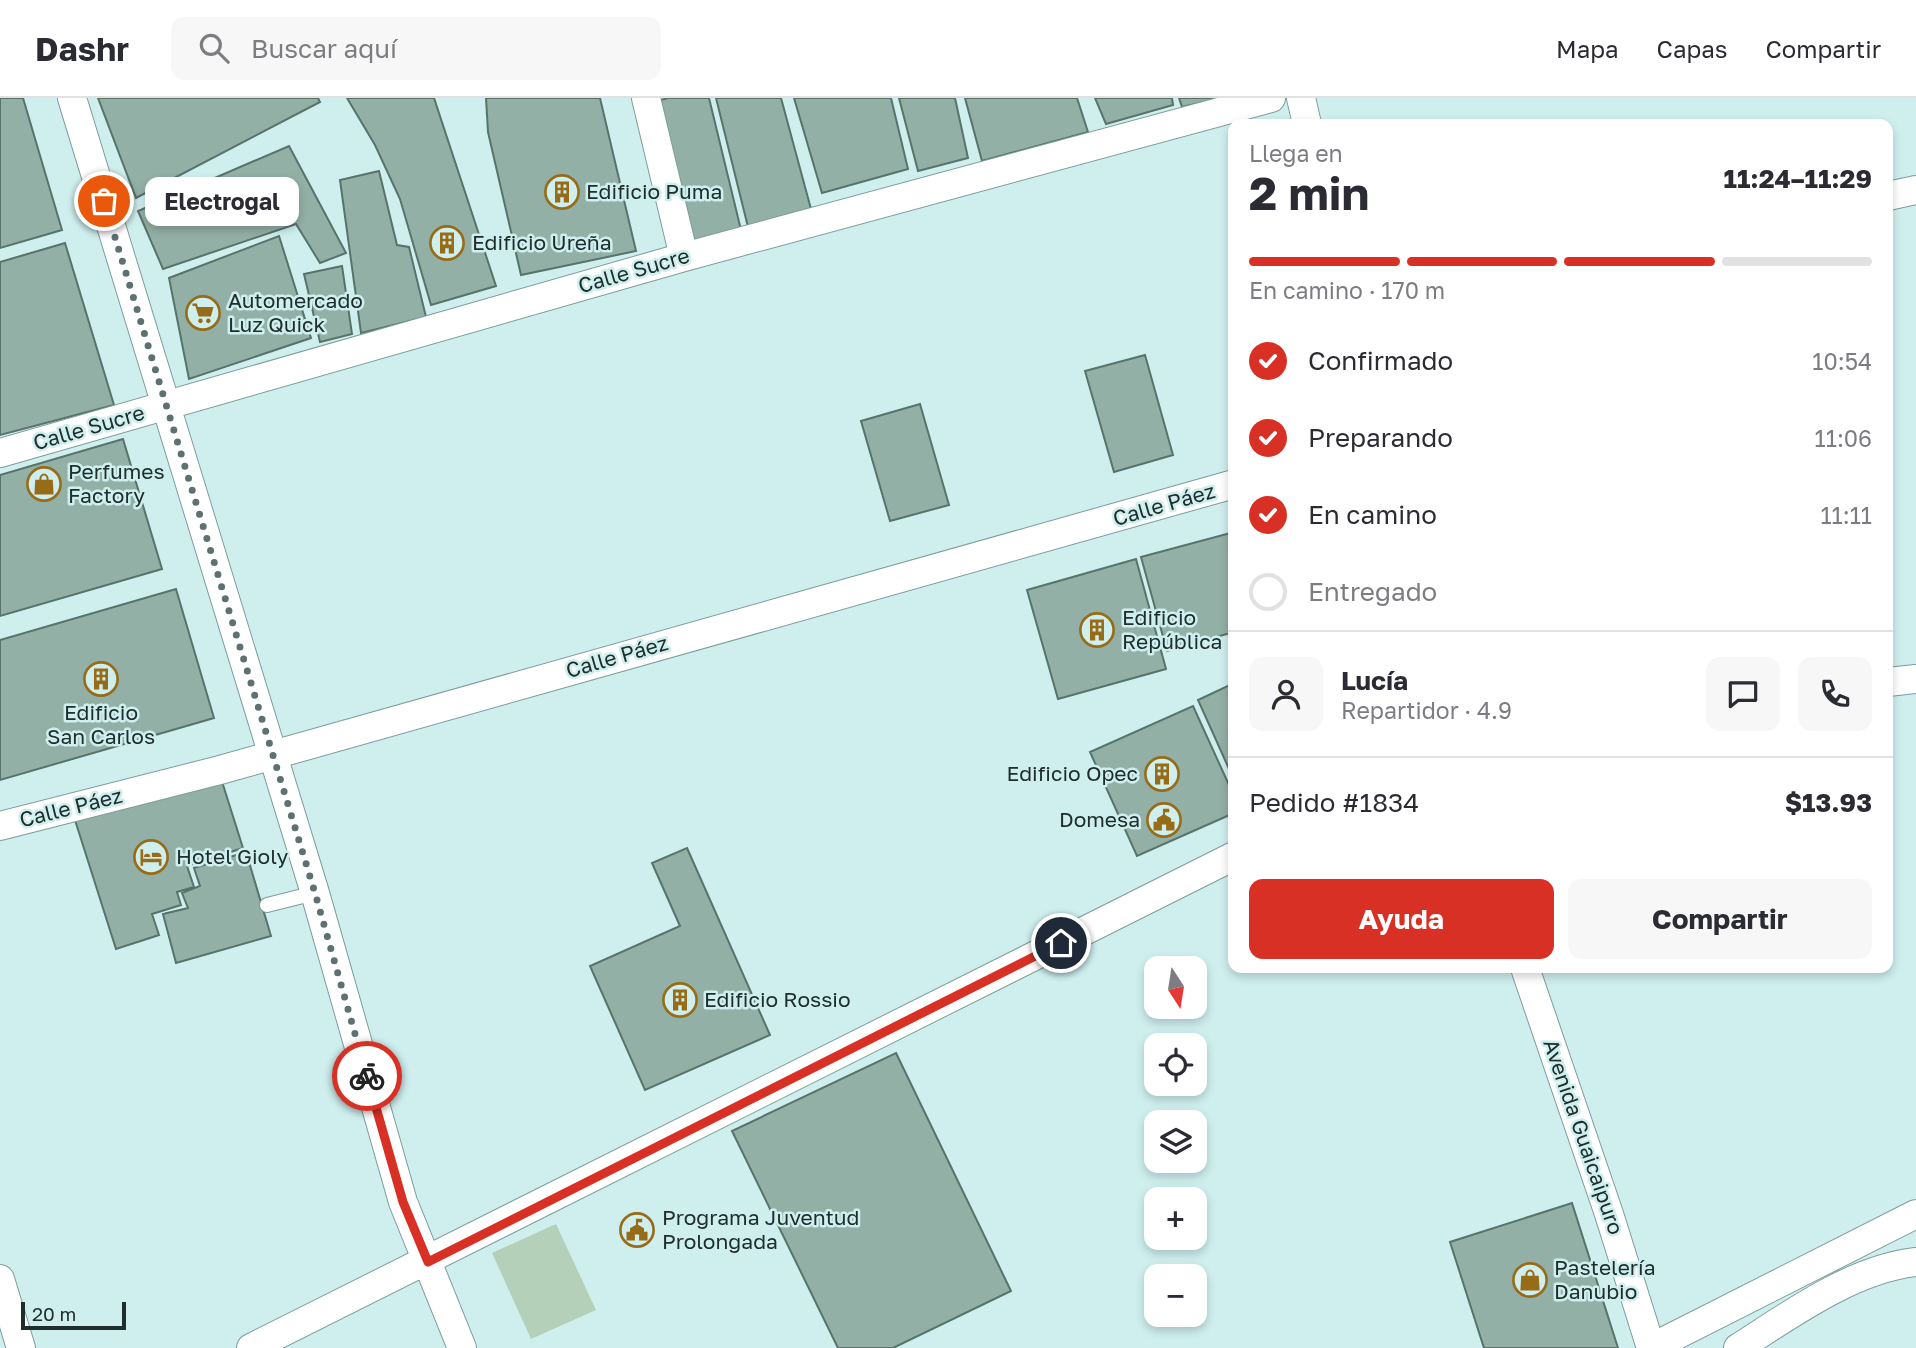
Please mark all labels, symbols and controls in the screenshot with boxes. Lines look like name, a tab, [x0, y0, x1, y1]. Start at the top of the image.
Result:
search box	[171, 17, 661, 80]
text: Dashr	[35, 29, 129, 68]
icon: search	[195, 29, 233, 67]
text: Buscar aquí	[251, 33, 397, 64]
text: Mapa	[1556, 34, 1619, 63]
text: Capas	[1657, 34, 1727, 63]
text: Compartir	[1765, 34, 1881, 63]
text: Llega en	[1249, 139, 1343, 167]
text: 11:24–11:29	[1724, 163, 1872, 194]
text: 2 min	[1249, 165, 1369, 220]
pin	[74, 171, 134, 231]
building icon: Edificio Puma	[543, 173, 581, 211]
callout: Electrogal	[146, 176, 300, 226]
place label: Edificio Puma	[586, 178, 722, 204]
icon: bag	[85, 182, 123, 220]
text: Electrogal	[164, 187, 280, 215]
building icon: Edificio Ureña	[428, 224, 466, 262]
place label: Edificio Ureña	[472, 229, 612, 255]
street label: Calle Sucre	[575, 242, 692, 298]
text: En camino · 170 m	[1249, 276, 1445, 304]
place label: Automercado Luz Quick	[228, 287, 363, 337]
supermarket icon: Automercado Luz Quick	[184, 294, 222, 332]
icon: check	[1249, 342, 1287, 380]
text: Confirmado	[1308, 345, 1453, 376]
text: 10:54	[1812, 347, 1872, 375]
street label: Calle Sucre	[30, 399, 147, 455]
icon: check	[1249, 419, 1287, 457]
text: Preparando	[1308, 422, 1453, 453]
text: 11:06	[1815, 424, 1872, 452]
place label: Perfumes Factory	[68, 458, 165, 508]
shop icon: Perfumes Factory	[25, 465, 63, 503]
street label: Calle Páez	[1110, 477, 1218, 531]
icon: check	[1249, 496, 1287, 534]
text: En camino	[1308, 499, 1437, 530]
text: 11:11	[1820, 501, 1872, 529]
text: Entregado	[1308, 576, 1437, 607]
place label: Edificio República	[1122, 604, 1222, 654]
building icon: Edificio República	[1078, 611, 1116, 649]
street label: Calle Páez	[563, 629, 671, 683]
button: person	[1249, 657, 1323, 731]
button: chat	[1706, 657, 1780, 731]
button: phone	[1798, 657, 1872, 731]
building icon: Edificio San Carlos	[82, 660, 120, 698]
text: Lucía	[1341, 665, 1408, 696]
text: Repartidor · 4.9	[1341, 696, 1512, 724]
place label: Edificio San Carlos	[47, 699, 155, 749]
building icon: Edificio Opec	[1143, 755, 1181, 793]
place label: Edificio Opec	[1007, 760, 1138, 786]
street label: Calle Páez	[17, 782, 125, 832]
text: Pedido #1834	[1249, 787, 1419, 818]
text: $13.93	[1785, 787, 1872, 818]
public building icon: Domesa	[1145, 801, 1183, 839]
place label: Domesa	[1059, 806, 1140, 832]
hotel icon: Hotel Gioly	[132, 838, 170, 876]
place label: Hotel Gioly	[176, 843, 288, 869]
button: Ayuda	[1249, 879, 1554, 959]
button: Compartir	[1568, 879, 1872, 959]
pin	[1031, 913, 1091, 973]
icon: home	[1042, 924, 1080, 962]
north arrow	[1144, 956, 1208, 1018]
map controls	[1144, 956, 1207, 1327]
building icon: Edificio Rossio	[661, 981, 699, 1019]
place label: Edificio Rossio	[704, 986, 851, 1012]
button: locate	[1144, 1033, 1207, 1096]
street label: Avenida Guaicaipuro	[1538, 1036, 1630, 1238]
courier	[332, 1041, 402, 1111]
icon: bike	[348, 1057, 386, 1095]
button: layers	[1144, 1110, 1207, 1173]
button: +	[1144, 1187, 1207, 1250]
place label: Programa Juventud Prolongada	[662, 1204, 859, 1254]
public building icon: Programa Juventud Prolongada	[618, 1211, 656, 1249]
place label: Pastelería Danubio	[1554, 1254, 1656, 1304]
shop icon: Pastelería Danubio	[1511, 1261, 1549, 1299]
button: −	[1144, 1264, 1207, 1327]
scale bar	[21, 1299, 126, 1331]
text: 20 m	[32, 1302, 76, 1325]

